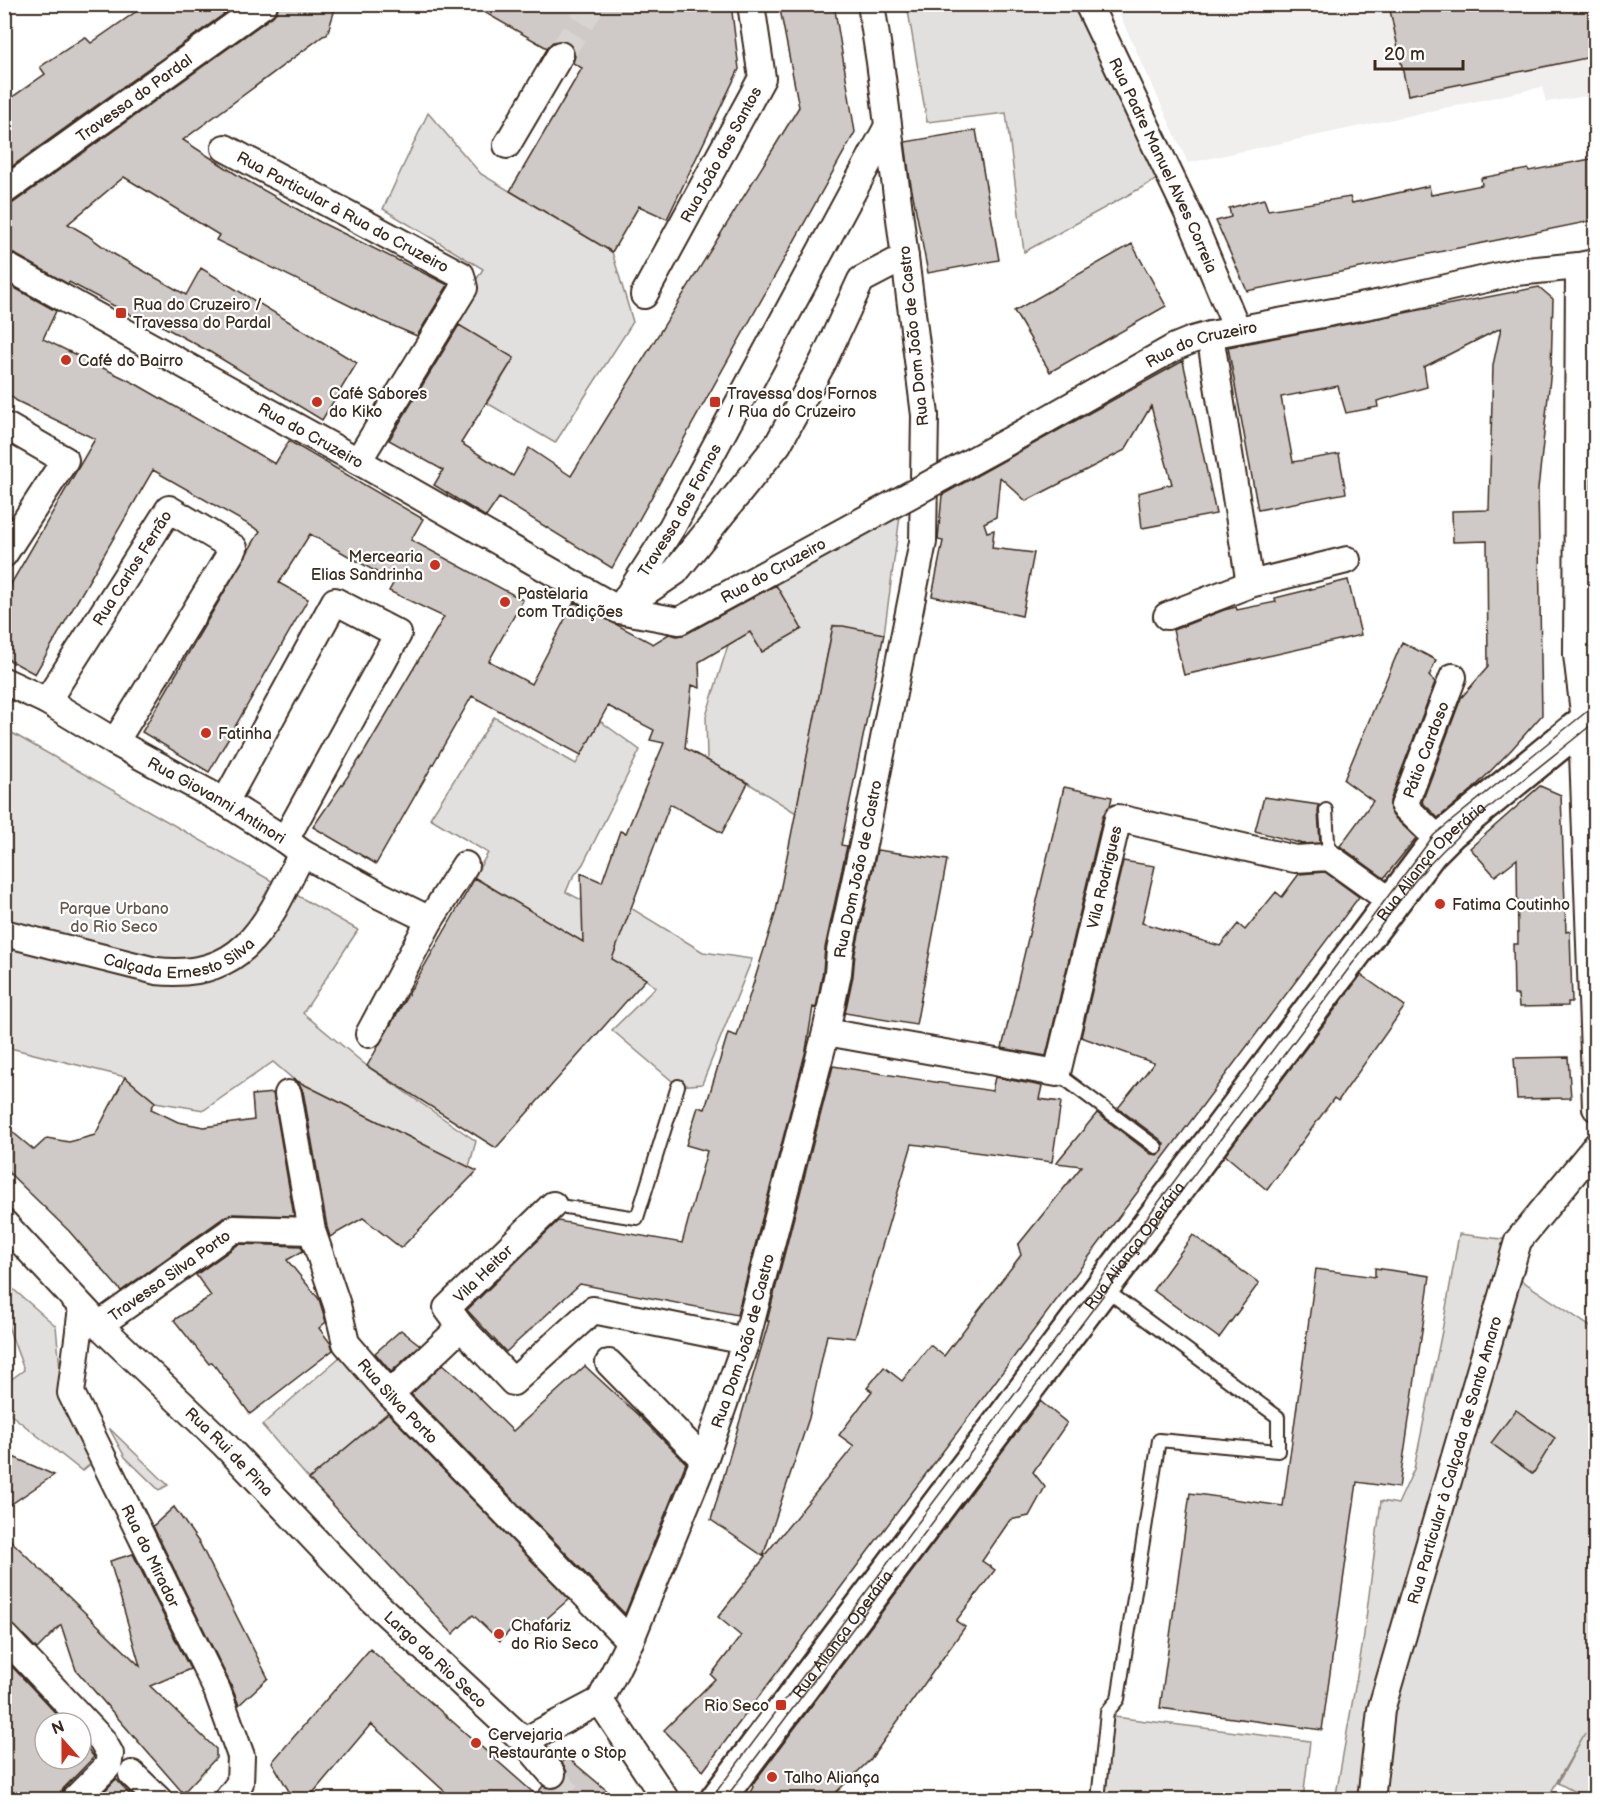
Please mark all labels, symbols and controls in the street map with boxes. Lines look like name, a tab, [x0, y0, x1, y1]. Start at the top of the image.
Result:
scale bar	[1375, 33, 1464, 71]
text: 20 m	[1384, 44, 1425, 65]
street label: Travessa do Pardal	[73, 51, 196, 147]
street label: Rua Padre Manuel Alves Correia	[1104, 55, 1221, 276]
street label: Rua João dos Santos	[677, 84, 766, 226]
street label: Rua Particular à Rua do Cruzeiro	[233, 148, 452, 278]
street label: Rua Dom João de Castro	[896, 245, 933, 427]
place label: Rua do Cruzeiro / Travessa do Pardal	[133, 296, 271, 333]
marker: Rua do Cruzeiro / Travessa do Pardal	[114, 306, 128, 320]
street label: Rua do Cruzeiro	[1143, 318, 1259, 373]
place label: Café do Bairro	[78, 352, 183, 371]
marker: Café do Bairro	[59, 353, 73, 367]
place label: Café Sabores do Kiko	[329, 385, 427, 422]
place label: Travessa dos Fornos / Rua do Cruzeiro	[727, 385, 877, 422]
marker: Café Sabores do Kiko	[310, 395, 324, 409]
marker: Travessa dos Fornos / Rua do Cruzeiro	[708, 395, 722, 409]
street label: Rua do Cruzeiro	[254, 400, 366, 473]
street label: Travessa dos Fornos	[635, 441, 726, 581]
street label: Rua Carlos Ferrão	[89, 507, 177, 630]
street label: Rua do Cruzeiro	[718, 535, 830, 608]
place label: Mercearia Elias Sandrinha	[311, 548, 423, 585]
marker: Mercearia Elias Sandrinha	[428, 558, 442, 572]
place label: Pastelaria com Tradições	[517, 585, 623, 622]
marker: Pastelaria com Tradições	[498, 595, 512, 609]
street label: Pátio Cardoso	[1400, 699, 1454, 801]
place label: Fatinha	[218, 725, 272, 744]
marker: Fatinha	[199, 726, 213, 740]
street label: Rua Giovanni Antinori	[144, 754, 288, 849]
street label: Rua Dom João de Castro	[831, 779, 887, 959]
street label: Rua Aliança Operária	[1373, 799, 1490, 925]
street label: Vila Rodrigues	[1084, 824, 1127, 931]
place label: Fatima Coutinho	[1452, 896, 1570, 915]
marker: Fatima Coutinho	[1433, 897, 1447, 911]
park label: Parque Urbano do Rio Seco	[59, 900, 169, 937]
street label: Calçada Ernesto Silva	[101, 935, 259, 983]
street label: Rua Aliança Operária	[1081, 1179, 1189, 1314]
street label: Travessa Silva Porto	[105, 1227, 235, 1326]
street label: Vila Heitor	[450, 1241, 517, 1307]
street label: Rua Dom João de Castro	[708, 1252, 779, 1431]
street label: Rua Particular à Calçada de Santo Amaro	[1404, 1314, 1507, 1607]
street label: Rua Silva Porto	[353, 1355, 441, 1448]
street label: Rua Rui de Pina	[181, 1404, 276, 1501]
street label: Rua do Mirador	[116, 1502, 183, 1611]
street label: Rua Aliança Operária	[789, 1567, 897, 1702]
street label: Largo do Rio Seco	[379, 1608, 490, 1713]
place label: Chafariz do Rio Seco	[511, 1617, 599, 1654]
marker: Chafariz do Rio Seco	[492, 1627, 506, 1641]
place label: Rio Seco	[704, 1697, 769, 1716]
marker: Rio Seco	[774, 1698, 788, 1712]
north arrow	[33, 1711, 93, 1771]
text: N	[49, 1717, 67, 1739]
place label: Cervejaria Restaurante o Stop	[488, 1726, 627, 1763]
marker: Cervejaria Restaurante o Stop	[469, 1736, 483, 1750]
place label: Talho Aliança	[784, 1769, 880, 1788]
marker: Talho Aliança	[765, 1770, 779, 1784]

